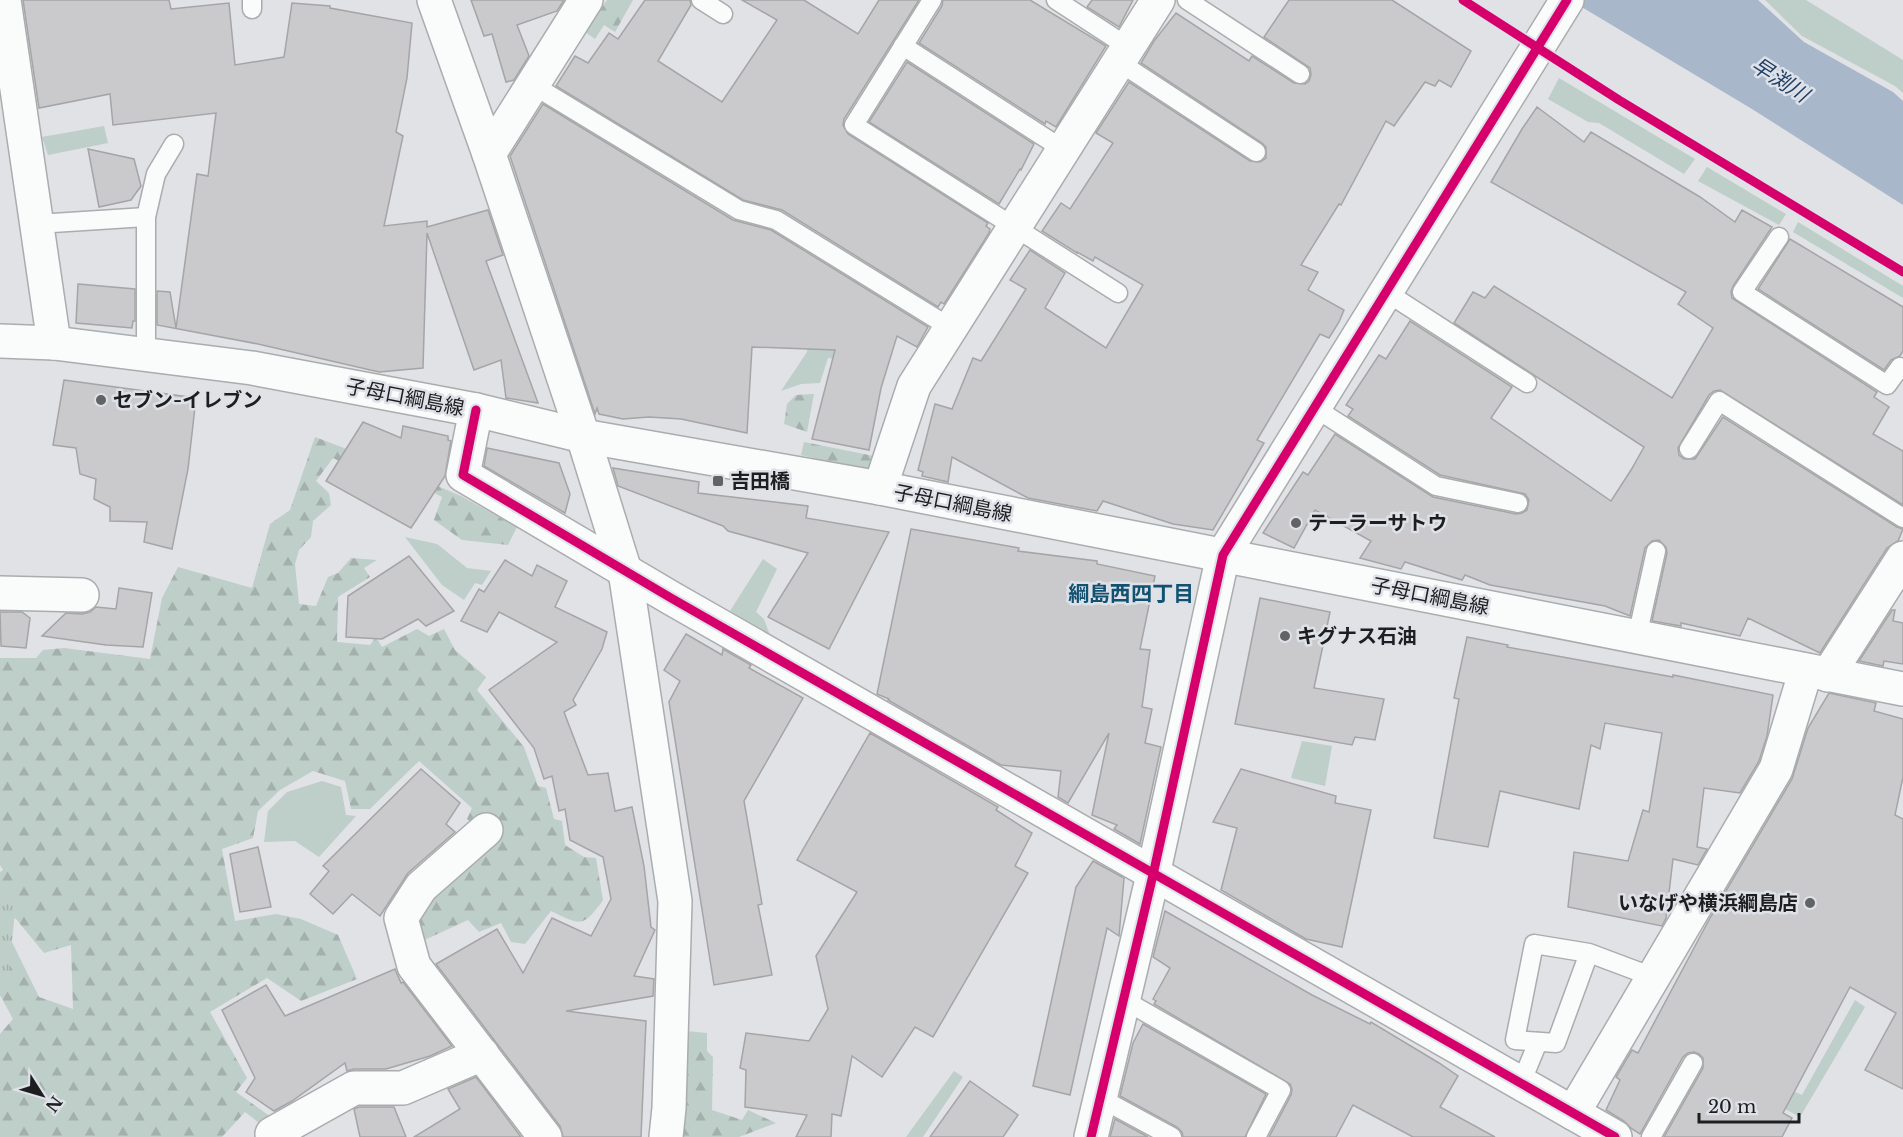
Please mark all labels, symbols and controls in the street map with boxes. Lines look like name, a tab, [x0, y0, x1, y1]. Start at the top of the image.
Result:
water label: 早渕川	[1747, 52, 1815, 109]
street label: 子母口綱島線	[344, 374, 466, 420]
place label: セブン-イレブン	[113, 388, 262, 412]
marker: セブン-イレブン	[94, 393, 108, 407]
place label: 吉田橋	[730, 469, 790, 493]
marker: 吉田橋	[711, 474, 725, 488]
street label: 子母口綱島線	[892, 480, 1014, 526]
place label: テーラーサトウ	[1308, 511, 1448, 535]
marker: テーラーサトウ	[1289, 516, 1303, 530]
street label: 子母口綱島線	[1369, 573, 1491, 619]
district label: 綱島西四丁目	[1068, 581, 1194, 607]
place label: キグナス石油	[1297, 624, 1417, 648]
marker: キグナス石油	[1278, 629, 1292, 643]
place label: いなげや横浜綱島店	[1618, 891, 1798, 915]
marker: いなげや横浜綱島店	[1803, 896, 1817, 910]
north arrow	[12, 1065, 72, 1125]
scale bar	[1699, 1086, 1800, 1124]
text: N	[41, 1092, 66, 1116]
text: 20 m	[1708, 1096, 1756, 1118]

